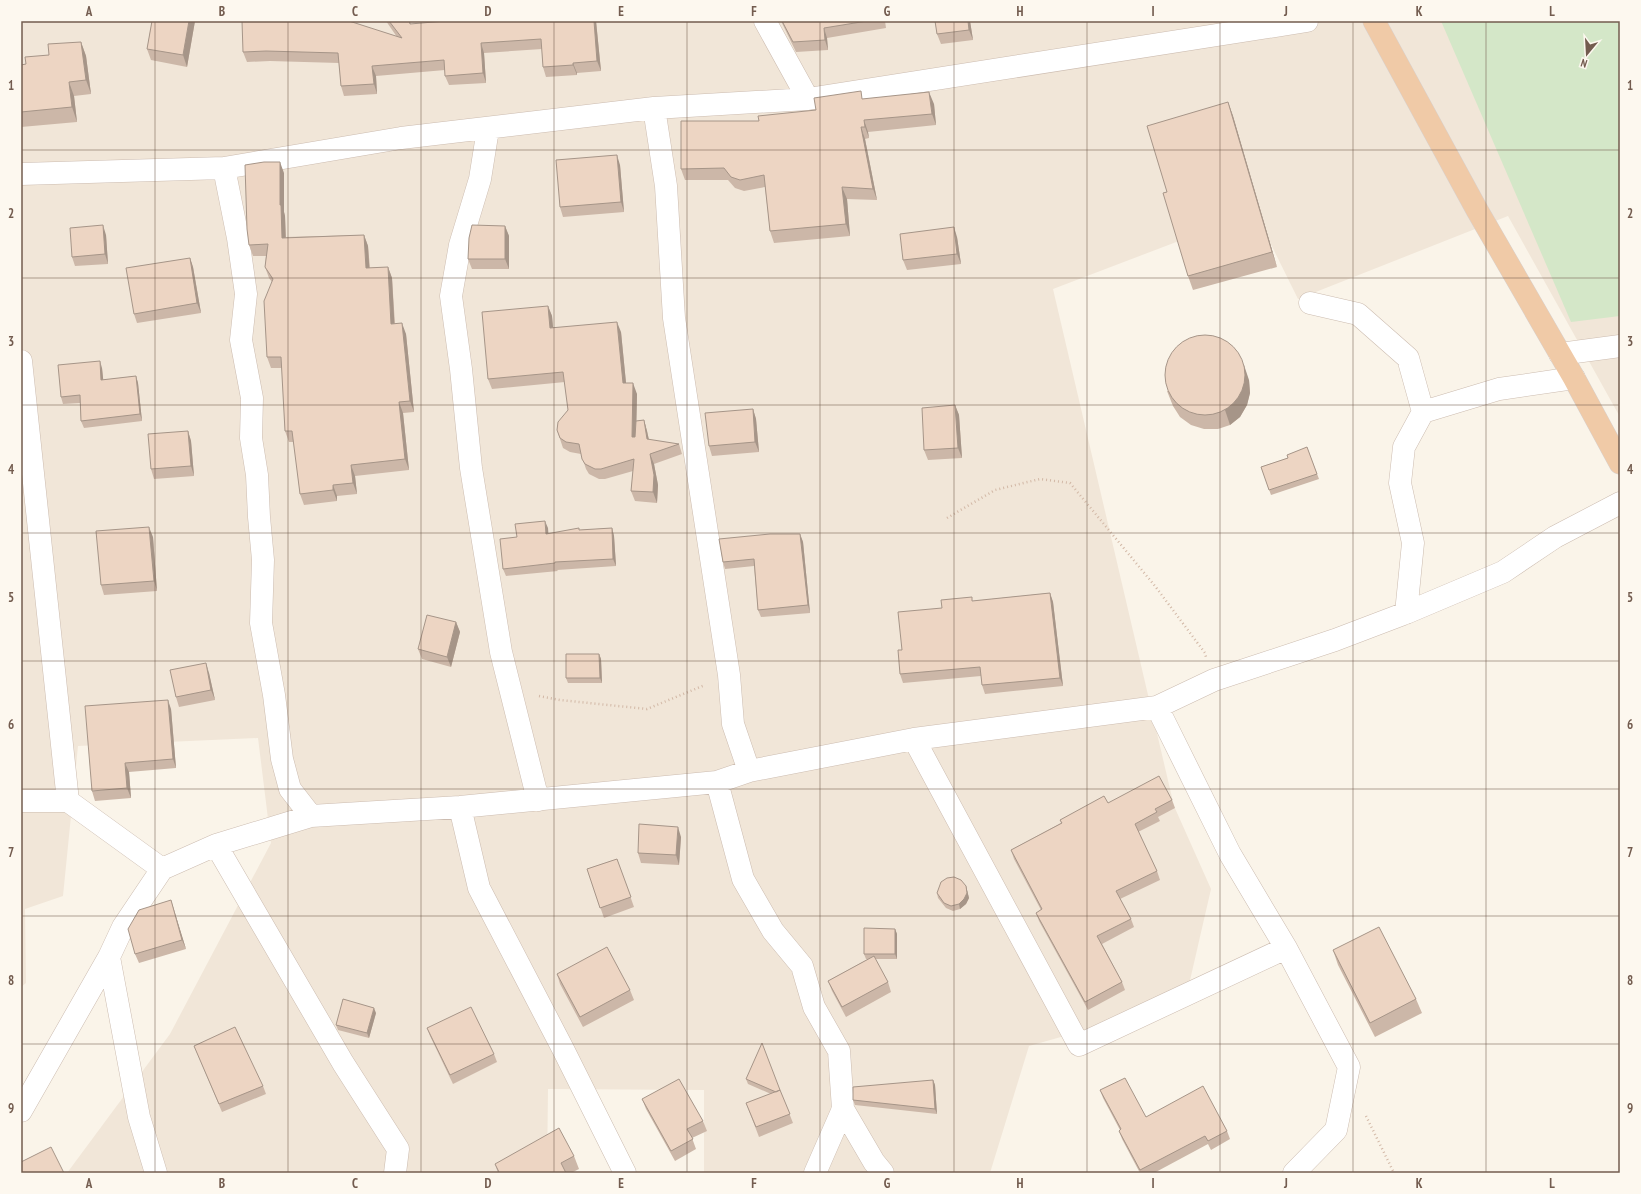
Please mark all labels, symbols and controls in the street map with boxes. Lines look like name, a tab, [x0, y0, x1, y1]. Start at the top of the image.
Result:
text: A	[85, 3, 93, 20]
text: B	[219, 3, 225, 20]
text: C	[352, 3, 358, 20]
text: D	[485, 3, 492, 20]
text: E	[618, 3, 624, 20]
text: F	[751, 3, 757, 20]
text: G	[884, 3, 891, 20]
text: H	[1017, 3, 1024, 20]
text: I	[1151, 3, 1155, 20]
text: J	[1283, 3, 1288, 20]
text: K	[1416, 3, 1423, 20]
text: L	[1549, 3, 1555, 20]
north arrow	[1567, 34, 1607, 74]
text: N	[1579, 56, 1589, 71]
text: 1	[8, 77, 14, 94]
text: 1	[1627, 77, 1633, 94]
text: 2	[8, 205, 14, 222]
text: 2	[1627, 205, 1633, 222]
text: 3	[8, 333, 14, 350]
text: 3	[1627, 333, 1633, 350]
text: 4	[8, 461, 15, 478]
text: 4	[1627, 461, 1634, 478]
text: 5	[8, 589, 14, 606]
text: 5	[1627, 589, 1633, 606]
text: 6	[8, 716, 14, 733]
text: 6	[1627, 716, 1633, 733]
text: 7	[8, 844, 14, 861]
text: 7	[1627, 844, 1633, 861]
text: 8	[8, 972, 14, 989]
text: 8	[1627, 972, 1633, 989]
text: 9	[8, 1100, 14, 1117]
text: 9	[1627, 1100, 1633, 1117]
text: A	[85, 1175, 93, 1192]
text: B	[219, 1175, 225, 1192]
text: C	[352, 1175, 358, 1192]
text: D	[485, 1175, 492, 1192]
text: E	[618, 1175, 624, 1192]
text: F	[751, 1175, 757, 1192]
text: G	[884, 1175, 891, 1192]
text: H	[1017, 1175, 1024, 1192]
text: I	[1151, 1175, 1155, 1192]
text: J	[1283, 1175, 1288, 1192]
text: K	[1416, 1175, 1423, 1192]
text: L	[1549, 1175, 1555, 1192]

